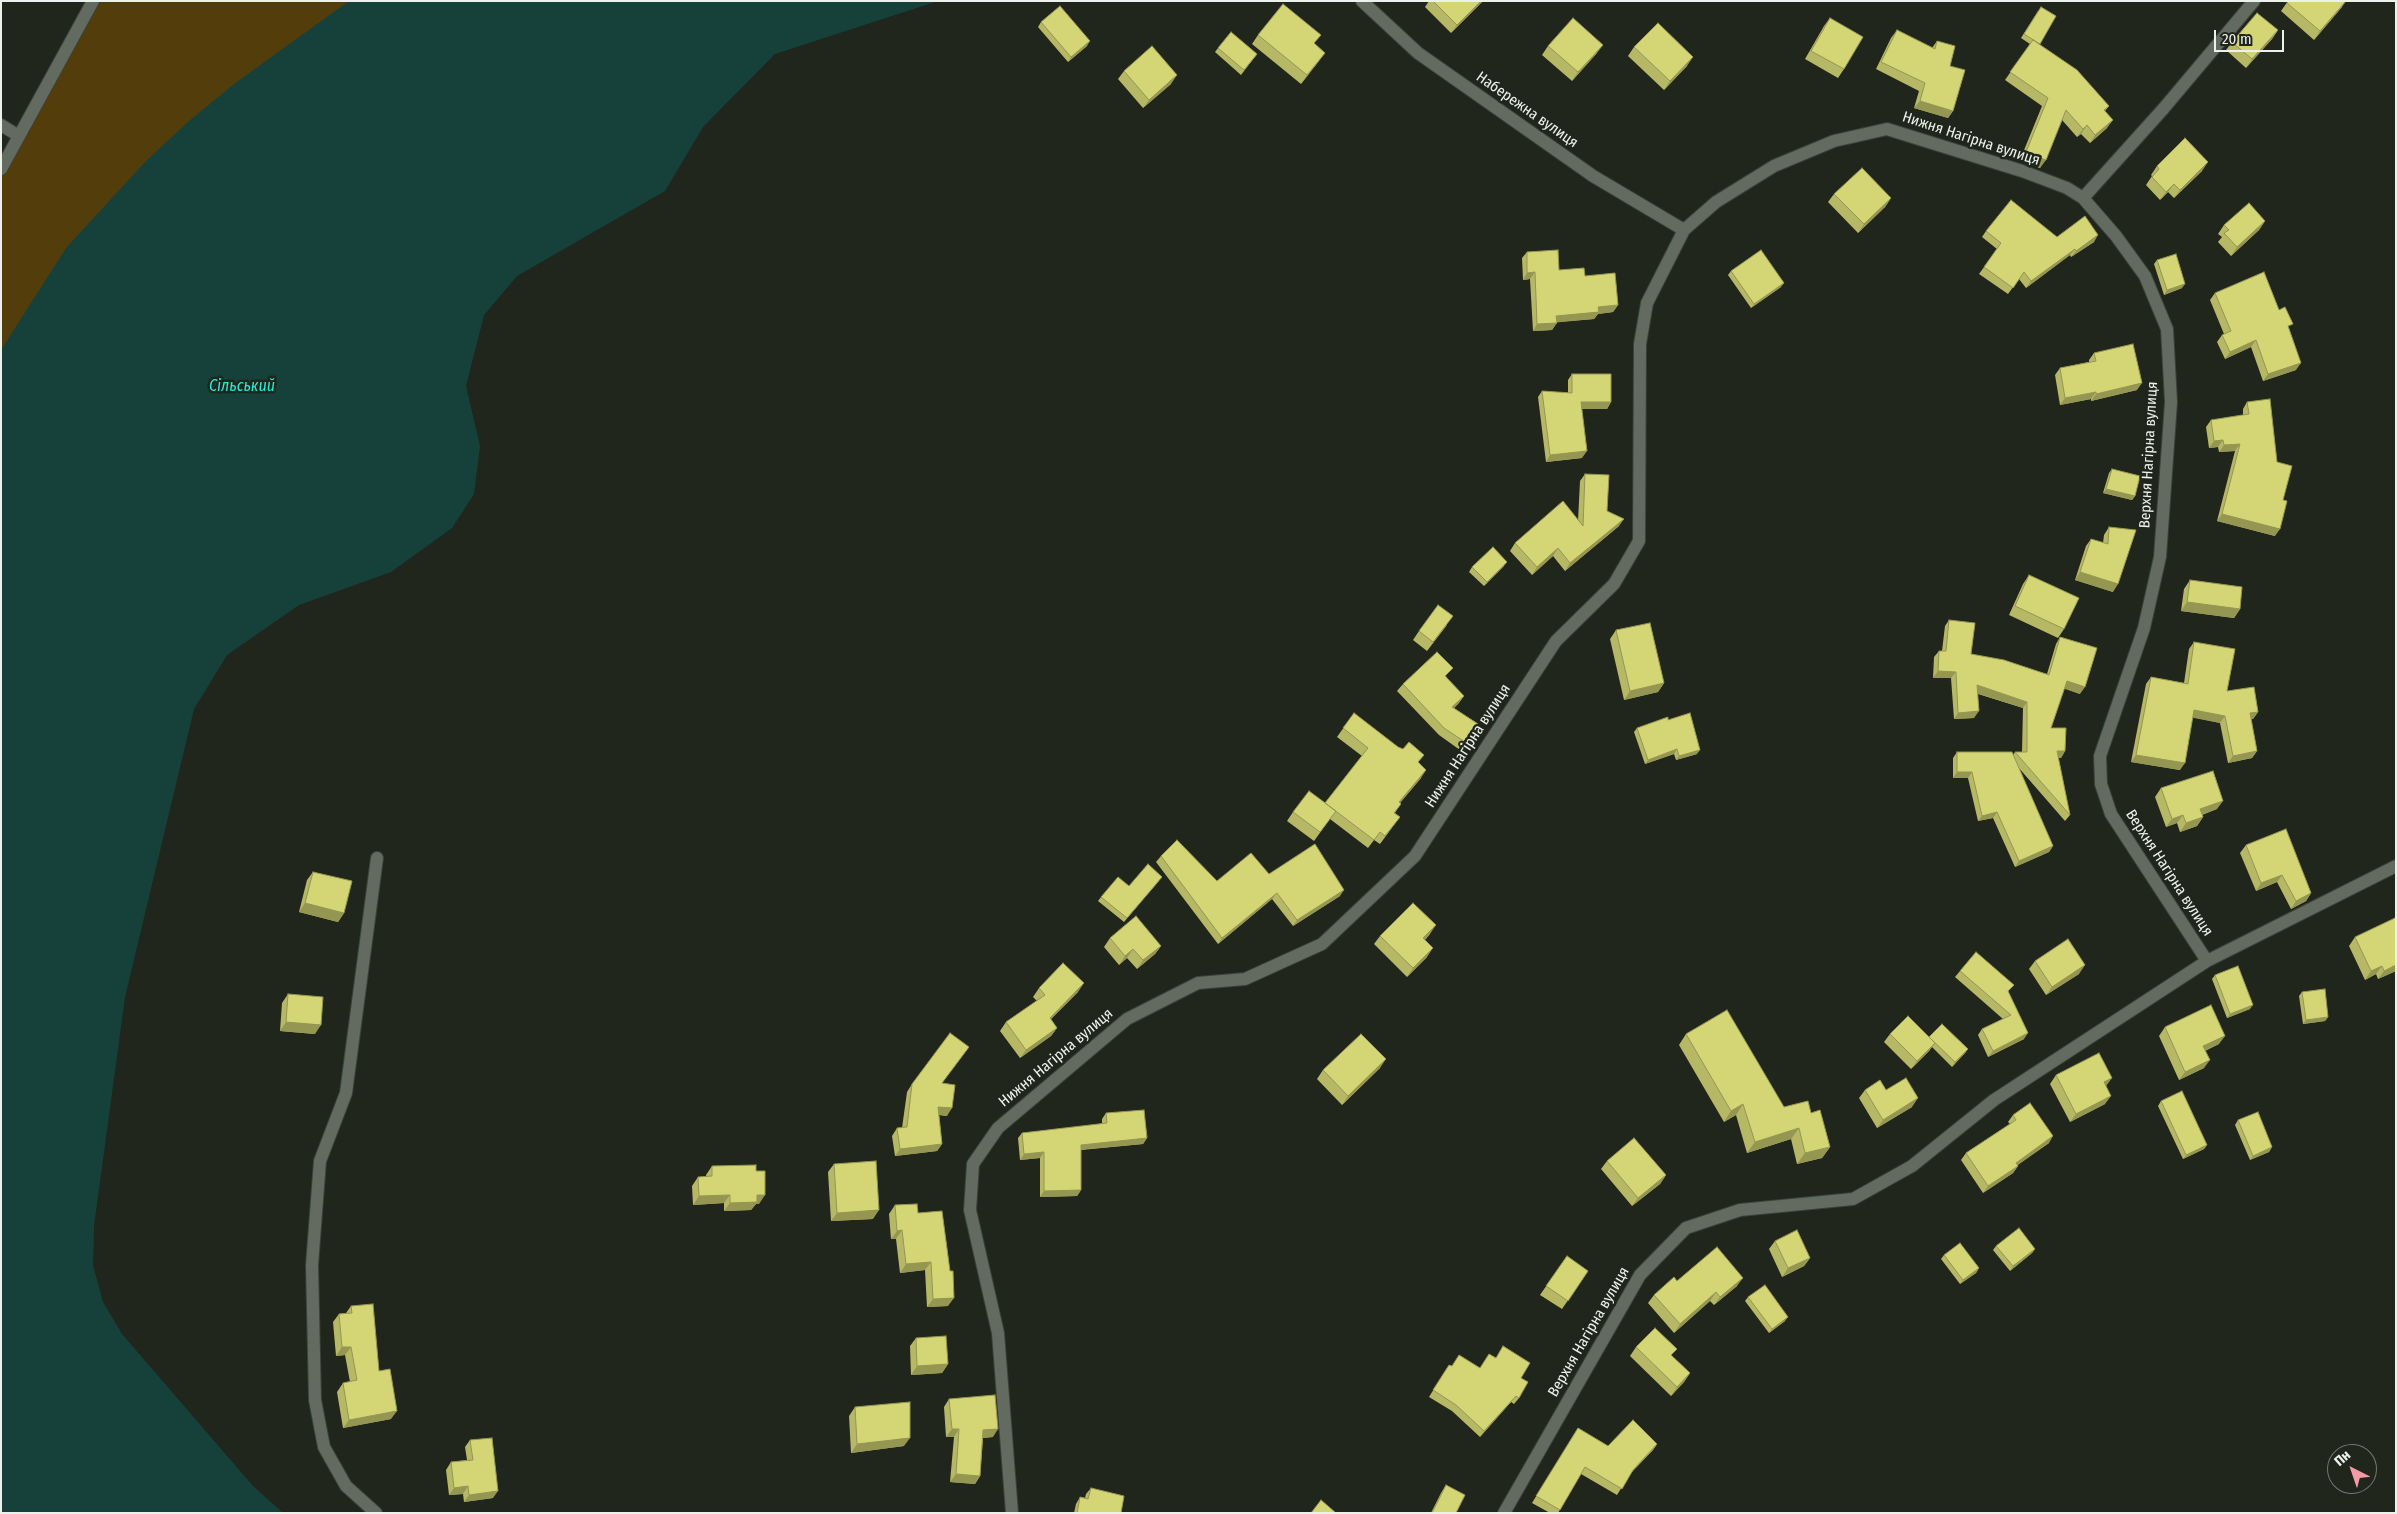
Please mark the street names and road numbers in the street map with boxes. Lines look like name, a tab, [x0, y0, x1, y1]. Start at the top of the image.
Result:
street label: Набережна вулиця	[1473, 68, 1581, 152]
street label: Нижня Нагірна вулиця	[1900, 108, 2042, 170]
street label: Верхня Нагірна вулиця	[2136, 381, 2162, 529]
street label: Нижня Нагірна вулиця	[1421, 681, 1515, 811]
street label: Верхня Нагірна вулиця	[2121, 807, 2217, 939]
street label: Нижня Нагірна вулиця	[995, 1005, 1117, 1111]
street label: Верхня Нагірна вулиця	[1544, 1264, 1634, 1400]

